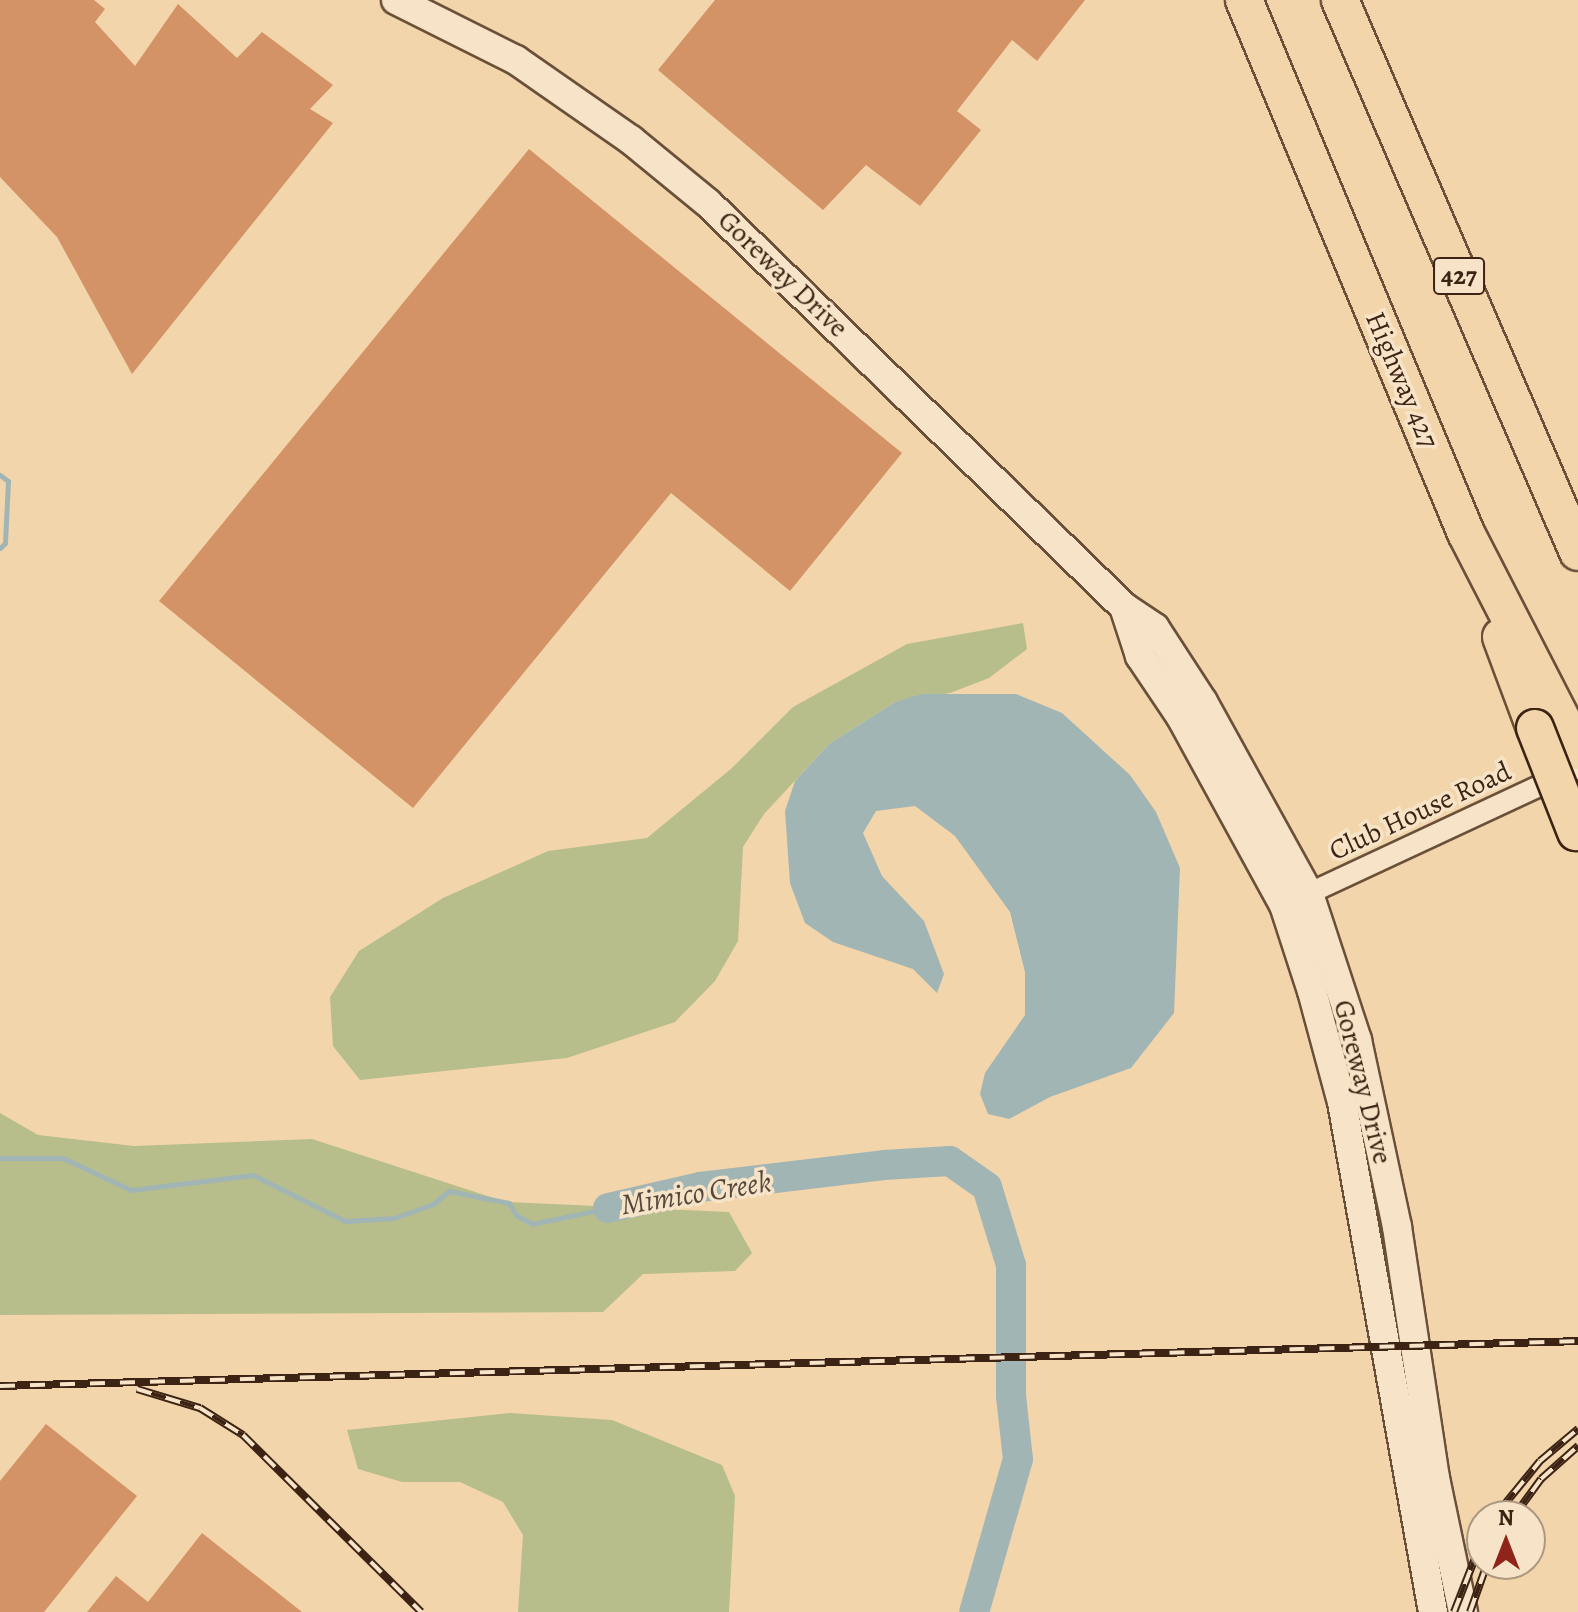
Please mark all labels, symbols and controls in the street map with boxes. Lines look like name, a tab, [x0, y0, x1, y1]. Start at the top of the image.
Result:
street label: Goreway Drive	[711, 204, 855, 344]
road number: 427	[1433, 254, 1485, 298]
street label: Highway 427	[1358, 307, 1446, 453]
street label: Club House Road	[1324, 754, 1516, 868]
street label: Goreway Drive	[1326, 997, 1400, 1167]
water label: Mimico Creek	[618, 1163, 774, 1223]
north arrow	[1466, 1500, 1546, 1580]
text: N	[1498, 1503, 1514, 1533]

